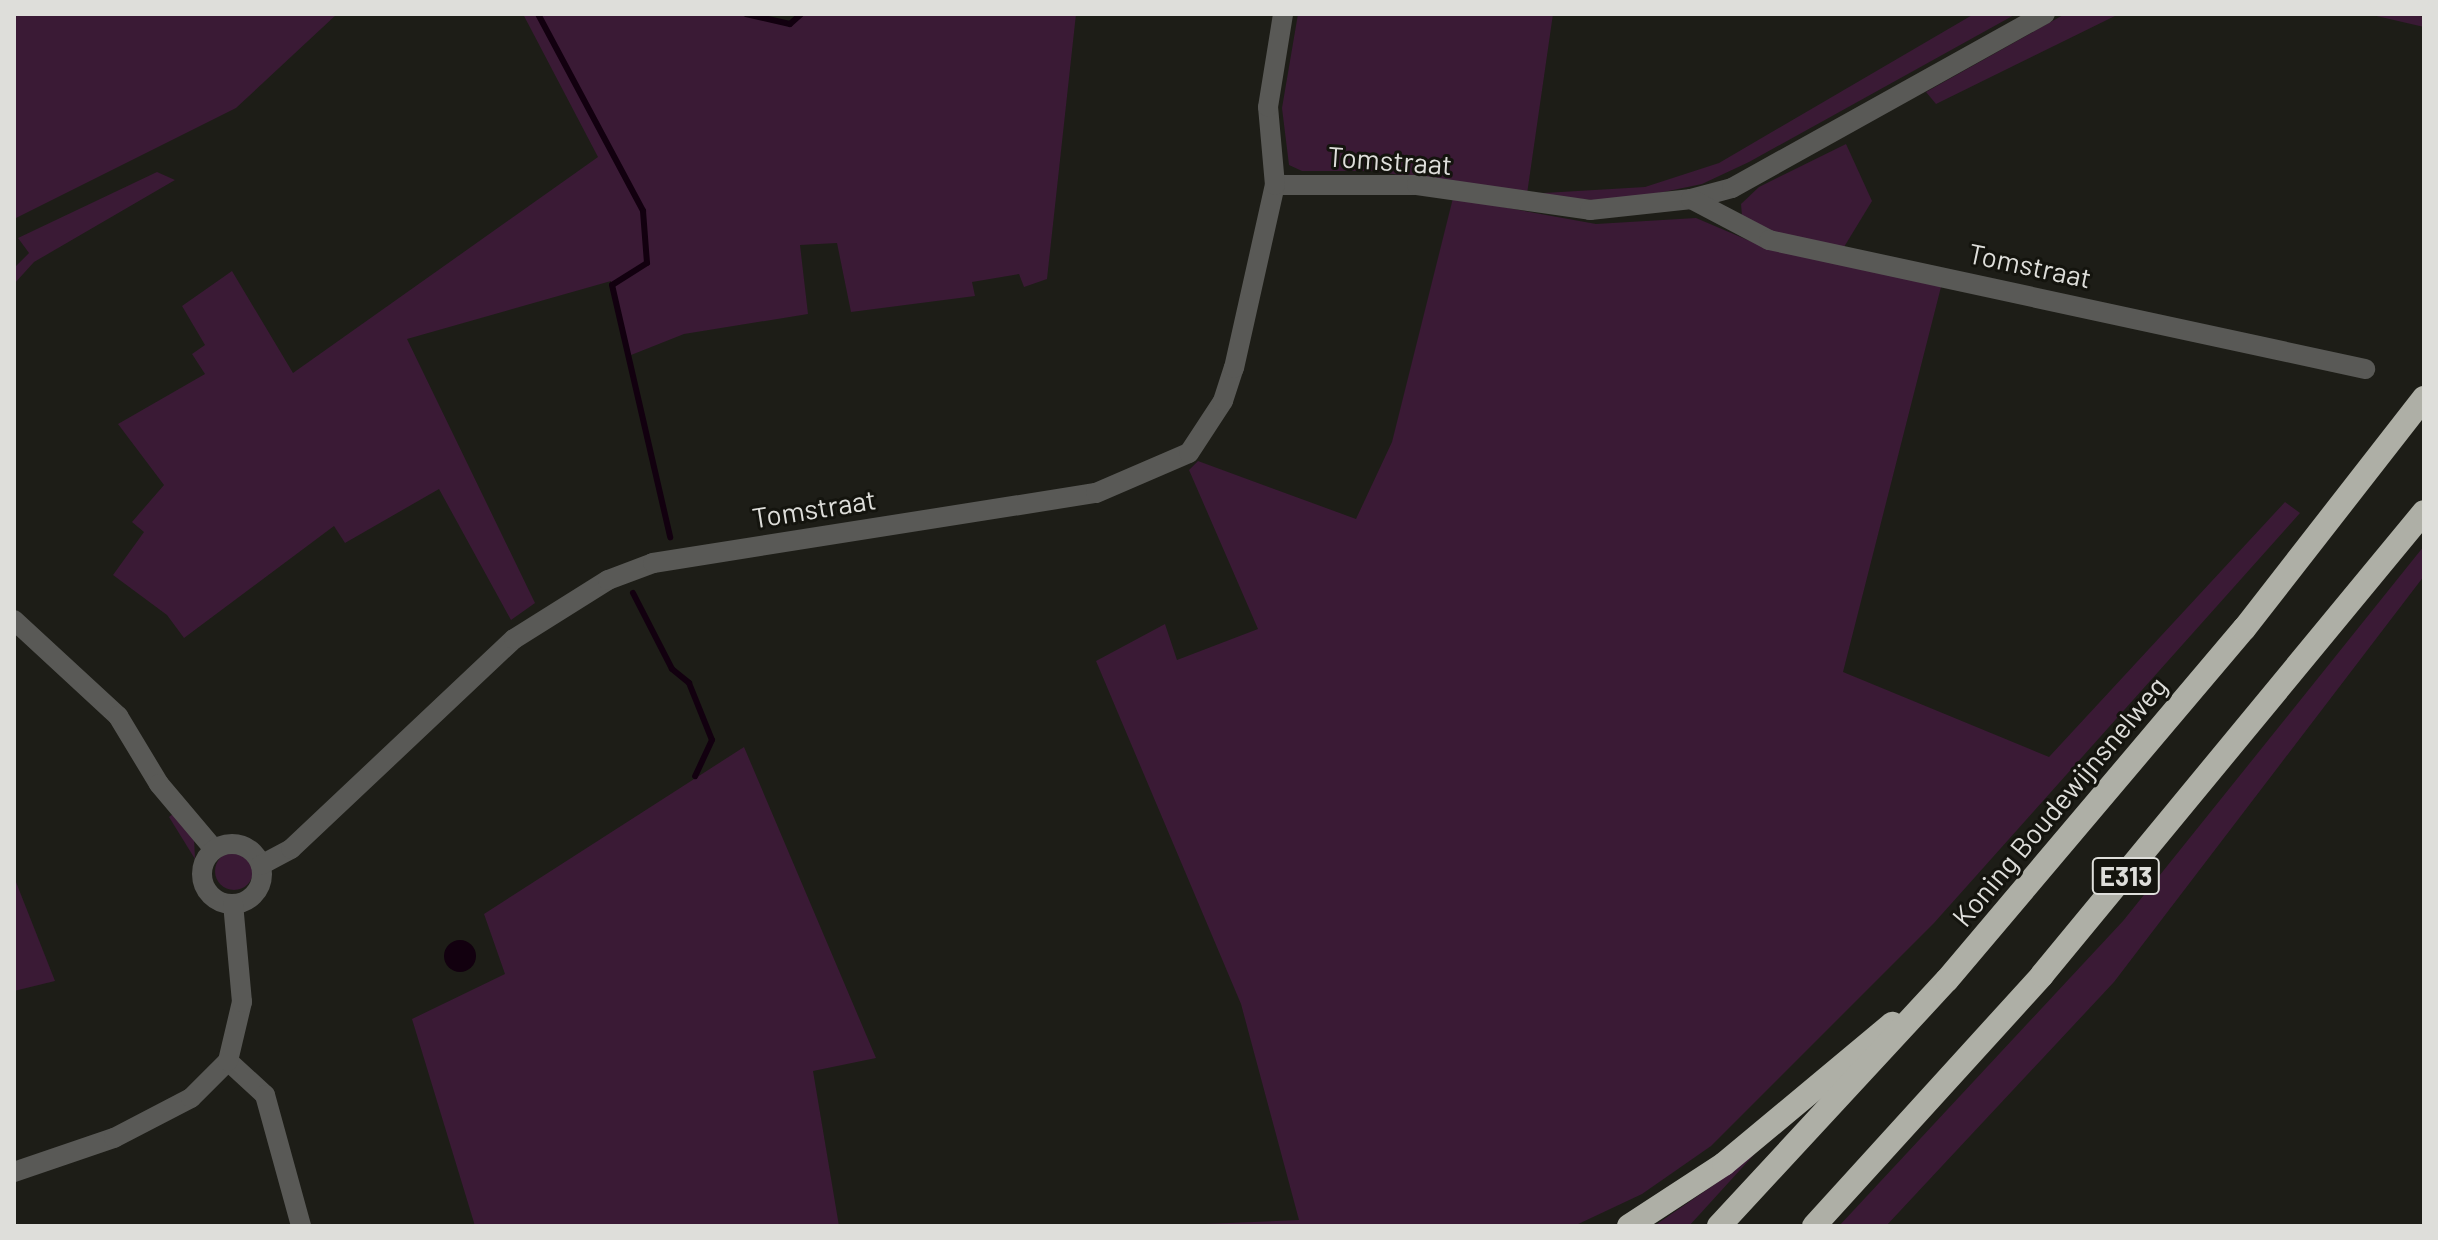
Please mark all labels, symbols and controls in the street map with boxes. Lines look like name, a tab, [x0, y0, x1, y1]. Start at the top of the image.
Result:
street label: Tomstraat	[1327, 139, 1453, 181]
street label: Tomstraat	[1965, 236, 2095, 294]
street label: Tomstraat	[750, 482, 878, 534]
street label: Koning Boudewijnsnelweg	[1945, 669, 2173, 933]
road number: E313	[2090, 854, 2162, 898]

